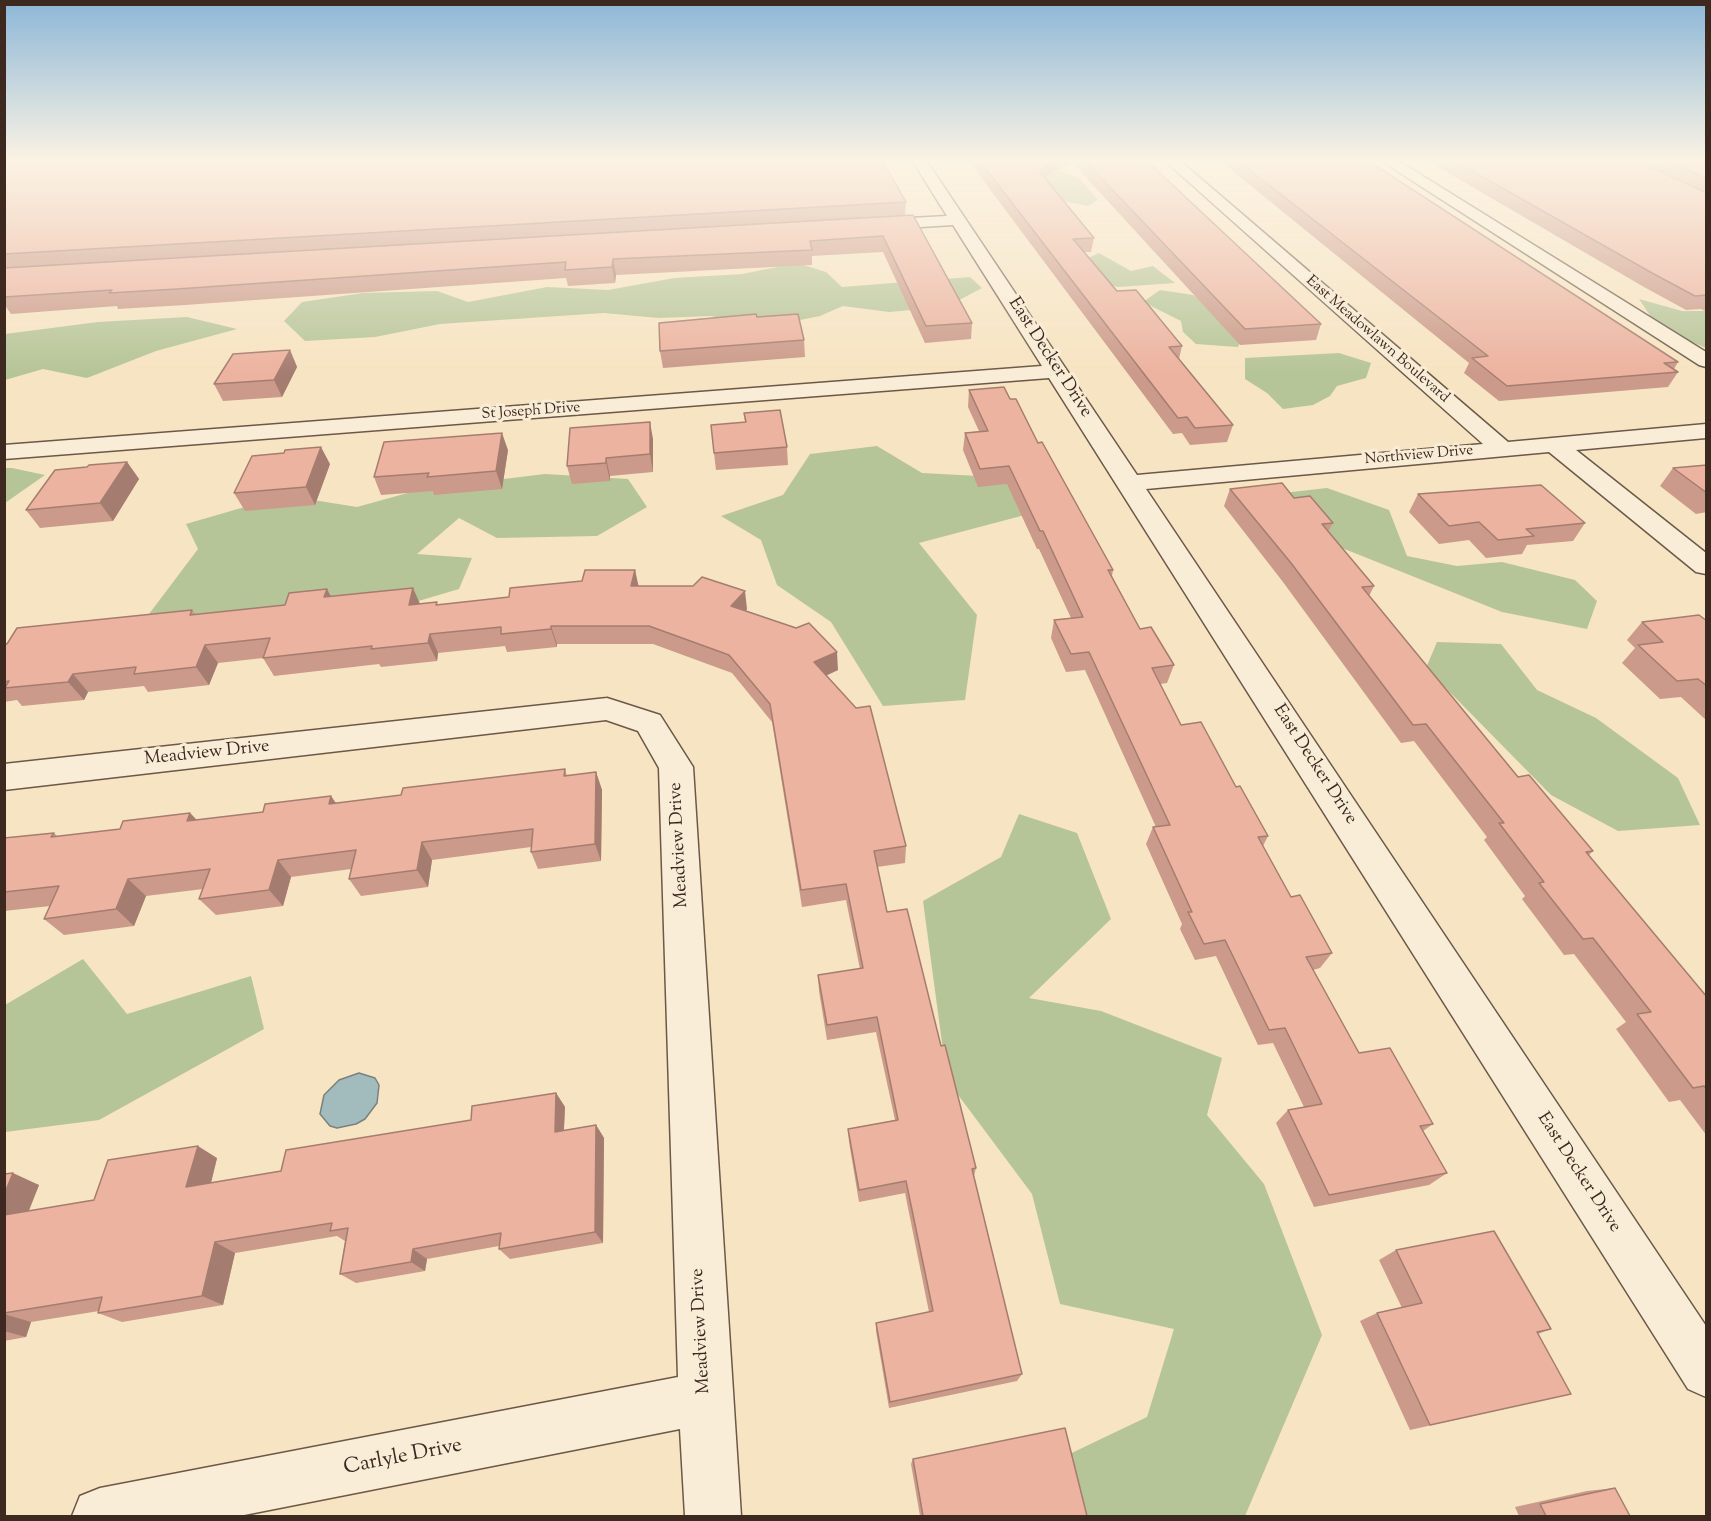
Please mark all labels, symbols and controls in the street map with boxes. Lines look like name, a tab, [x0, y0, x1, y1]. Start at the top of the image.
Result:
street label: East Meadowlawn Boulevard	[1301, 273, 1453, 407]
street label: East Decker Drive	[1002, 294, 1096, 422]
street label: St Joseph Drive	[481, 400, 581, 424]
street label: Northview Drive	[1364, 442, 1474, 470]
street label: East Decker Drive	[1267, 701, 1361, 829]
street label: Meadview Drive	[143, 737, 271, 771]
street label: Meadview Drive	[666, 782, 694, 908]
street label: East Decker Drive	[1531, 1109, 1625, 1237]
street label: Meadview Drive	[688, 1268, 716, 1394]
street label: Carlyle Drive	[342, 1434, 464, 1482]

